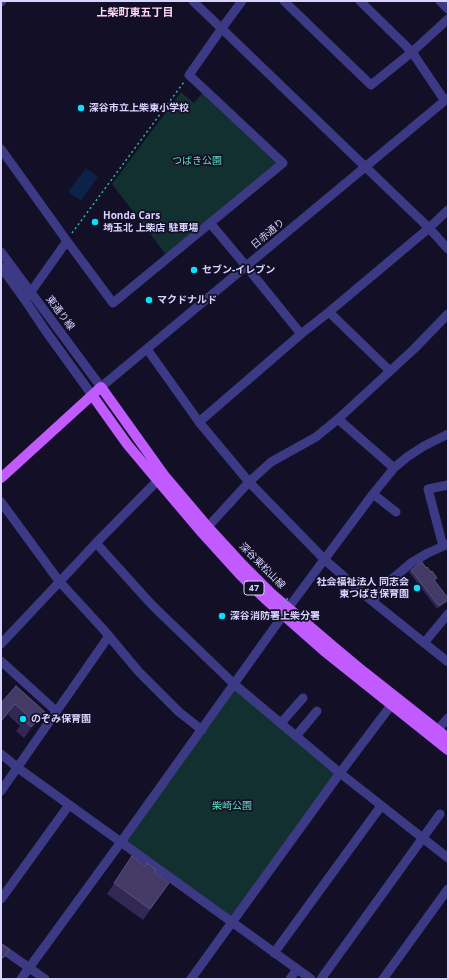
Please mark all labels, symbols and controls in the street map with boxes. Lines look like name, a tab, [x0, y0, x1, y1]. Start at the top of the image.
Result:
district label: 上柴町東五丁目	[97, 6, 173, 20]
place label: 深谷市立上柴東小学校	[89, 102, 189, 114]
marker: 深谷市立上柴東小学校	[76, 103, 86, 113]
park label: つばき公園	[172, 155, 222, 167]
place label: Honda Cars 埼玉北 上柴店 駐車場	[103, 210, 198, 234]
marker: Honda Cars 埼玉北 上柴店 駐車場	[90, 217, 100, 227]
street label: 日赤通り	[249, 217, 287, 251]
place label: セブン-イレブン	[202, 264, 275, 276]
marker: セブン-イレブン	[189, 265, 199, 275]
street label: 東通り線	[43, 293, 77, 333]
place label: マクドナルド	[157, 294, 217, 306]
marker: マクドナルド	[144, 295, 154, 305]
street label: 深谷東松山線	[237, 541, 287, 591]
place label: 社会福祉法人 同志会 東つばき保育園	[316, 576, 409, 600]
road number: 47	[244, 581, 264, 595]
marker: 社会福祉法人 同志会 東つばき保育園	[412, 583, 422, 593]
place label: 深谷消防署上柴分署	[230, 610, 320, 622]
marker: 深谷消防署上柴分署	[217, 611, 227, 621]
place label: のぞみ保育園	[31, 713, 91, 725]
marker: のぞみ保育園	[18, 714, 28, 724]
park label: 柴崎公園	[212, 800, 252, 812]

